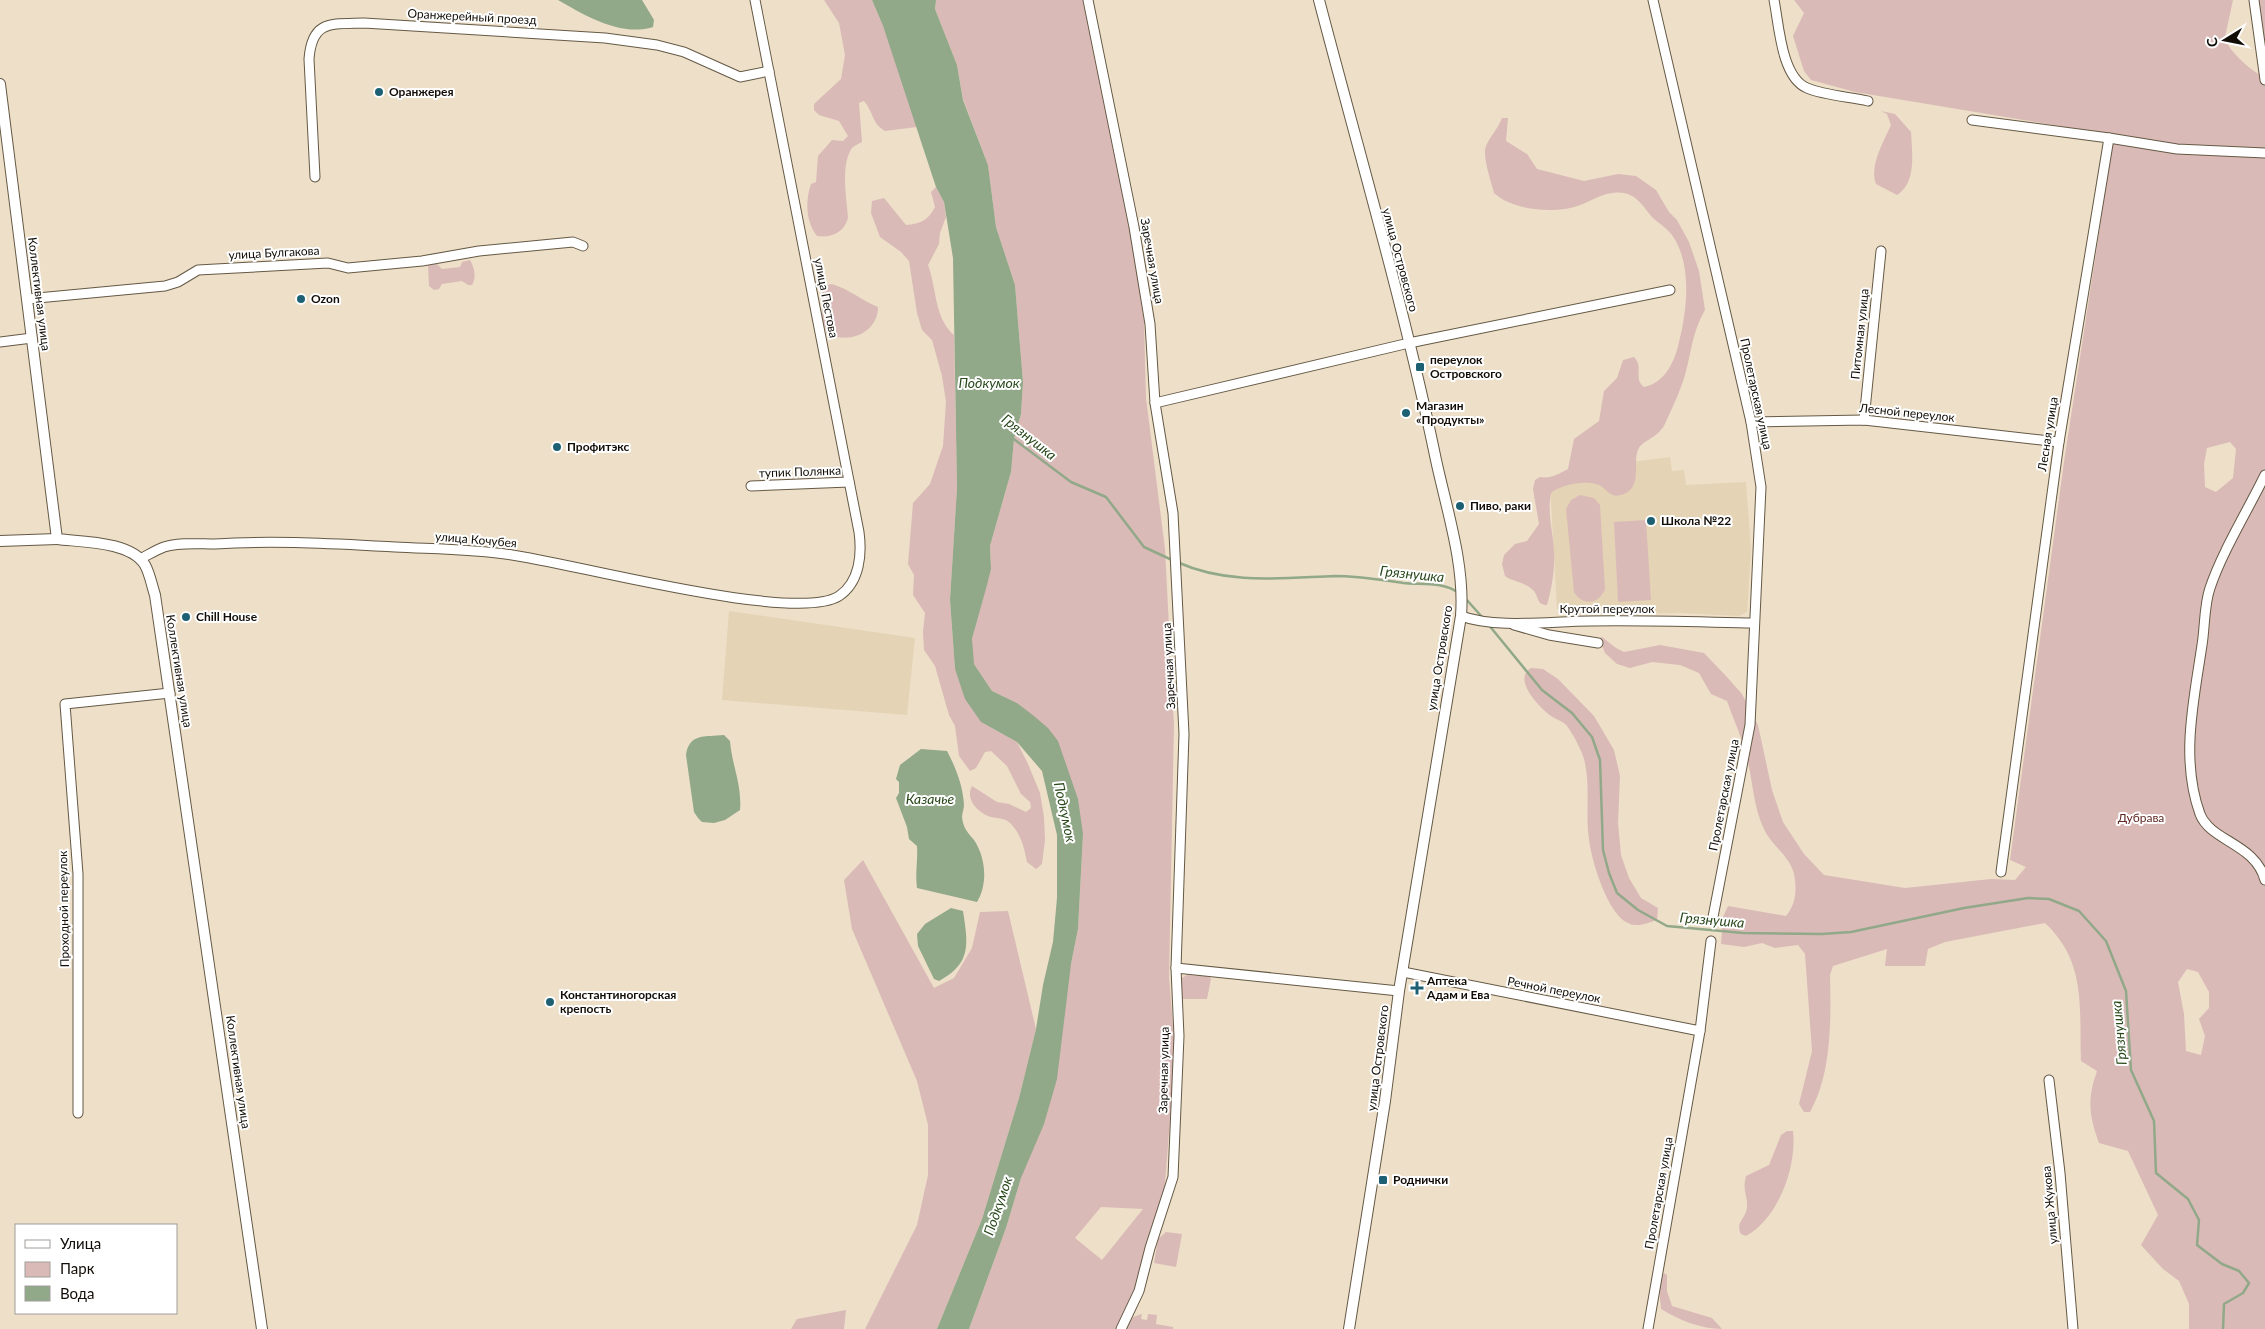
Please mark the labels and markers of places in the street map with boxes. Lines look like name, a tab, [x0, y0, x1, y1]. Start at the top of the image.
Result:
place label: Оранжерея	[389, 84, 454, 99]
marker: Оранжерея	[373, 86, 385, 98]
place label: Ozon	[311, 291, 340, 306]
marker: Ozon	[295, 293, 307, 305]
place label: переулок Островского	[1430, 352, 1502, 381]
marker: переулок Островского	[1414, 361, 1426, 373]
place label: Магазин «Продукты»	[1416, 398, 1485, 427]
marker: Магазин «Продукты»	[1400, 407, 1412, 419]
place label: Профитэкс	[567, 439, 630, 454]
marker: Профитэкс	[551, 441, 563, 453]
place label: Пиво, раки	[1470, 498, 1531, 513]
marker: Пиво, раки	[1454, 500, 1466, 512]
place label: Школа №22	[1661, 513, 1731, 528]
marker: Школа №22	[1645, 515, 1657, 527]
place label: Chill House	[196, 609, 258, 624]
marker: Chill House	[180, 611, 192, 623]
place label: Аптека Адам и Ева	[1426, 973, 1489, 1002]
marker: Аптека Адам и Ева	[1411, 982, 1423, 994]
place label: Константиногорская крепость	[560, 987, 676, 1016]
marker: Константиногорская крепость	[544, 996, 556, 1008]
place label: Роднички	[1393, 1172, 1448, 1187]
marker: Роднички	[1377, 1174, 1389, 1186]

